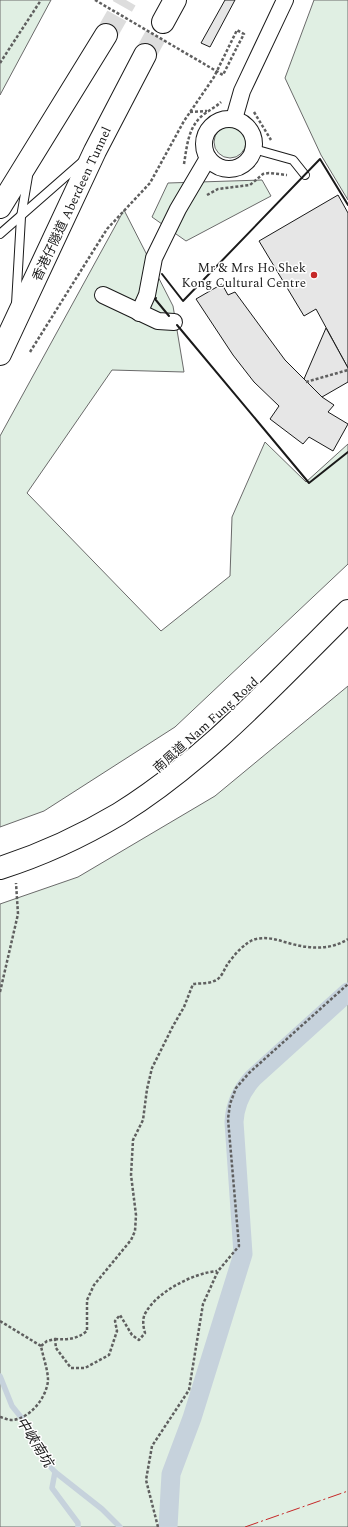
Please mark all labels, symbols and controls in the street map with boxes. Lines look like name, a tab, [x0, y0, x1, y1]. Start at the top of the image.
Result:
street label: 香港仔隧道 Aberdeen Tunnel	[27, 123, 117, 285]
place label: Mr & Mrs Ho Shek Kong Cultural Centre	[181, 258, 306, 293]
marker: Mr & Mrs Ho Shek Kong Cultural Centre	[309, 270, 319, 280]
street label: 南風道 Nam Fung Road	[149, 672, 263, 778]
water label: 中峽南坑	[11, 1413, 60, 1473]

